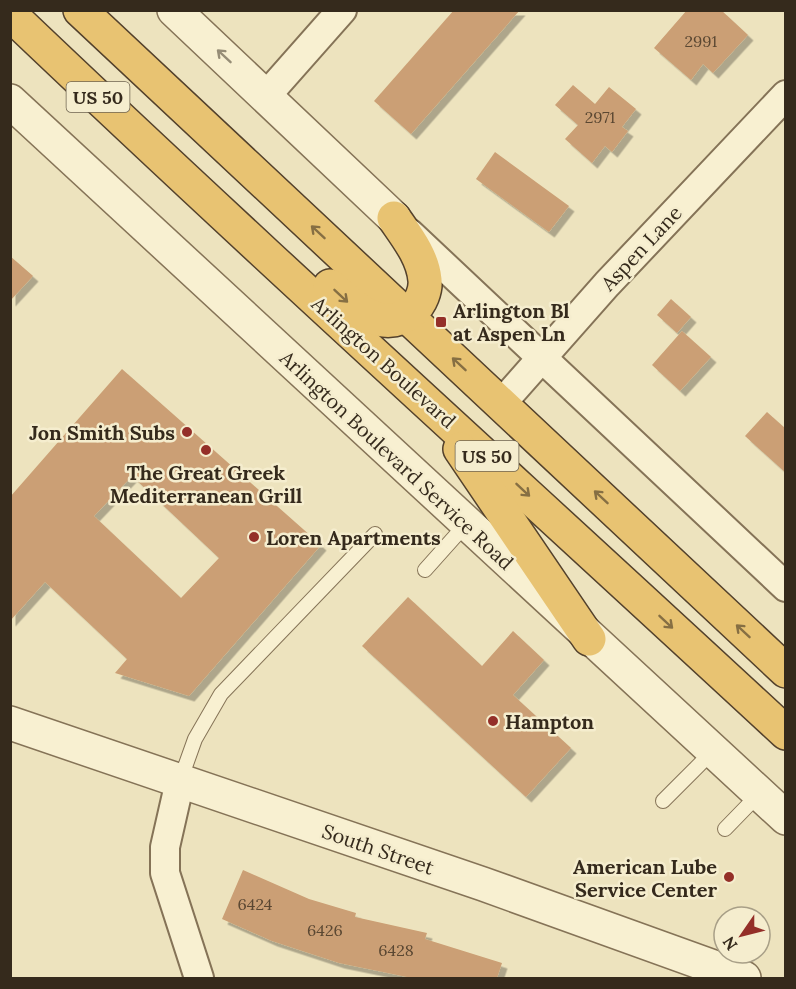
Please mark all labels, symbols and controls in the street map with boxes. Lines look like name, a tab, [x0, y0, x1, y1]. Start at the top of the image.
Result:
house number: 2991	[685, 31, 718, 51]
one-way arrow	[216, 49, 231, 64]
road number: US 50	[66, 82, 130, 112]
house number: 2971	[585, 107, 616, 127]
street label: Aspen Lane	[595, 200, 687, 296]
one-way arrow	[311, 226, 326, 240]
one-way arrow	[333, 288, 348, 302]
street label: Arlington Boulevard	[306, 290, 461, 433]
place label: Arlington Bl at Aspen Ln	[453, 298, 570, 346]
marker: Arlington Bl at Aspen Ln	[434, 315, 448, 329]
street label: Arlington Boulevard Service Road	[274, 344, 519, 575]
one-way arrow	[451, 357, 466, 371]
place label: Jon Smith Subs	[29, 420, 175, 445]
marker: Jon Smith Subs	[180, 425, 194, 439]
road number: US 50	[456, 441, 518, 471]
marker: The Great Greek Mediterranean Grill	[199, 443, 213, 457]
place label: The Great Greek Mediterranean Grill	[110, 460, 302, 508]
one-way arrow	[516, 483, 531, 497]
one-way arrow	[593, 490, 608, 505]
place label: Loren Apartments	[266, 525, 441, 550]
marker: Loren Apartments	[247, 530, 261, 544]
one-way arrow	[659, 615, 674, 630]
one-way arrow	[736, 624, 751, 638]
place label: Hampton	[505, 709, 594, 734]
marker: Hampton	[486, 714, 500, 728]
street label: South Street	[319, 818, 437, 880]
place label: American Lube Service Center	[573, 854, 717, 902]
marker: American Lube Service Center	[722, 870, 736, 884]
house number: 6424	[238, 894, 273, 914]
north arrow	[712, 905, 772, 965]
house number: 6426	[307, 920, 343, 940]
text: N	[718, 933, 741, 954]
house number: 6428	[378, 940, 414, 960]

